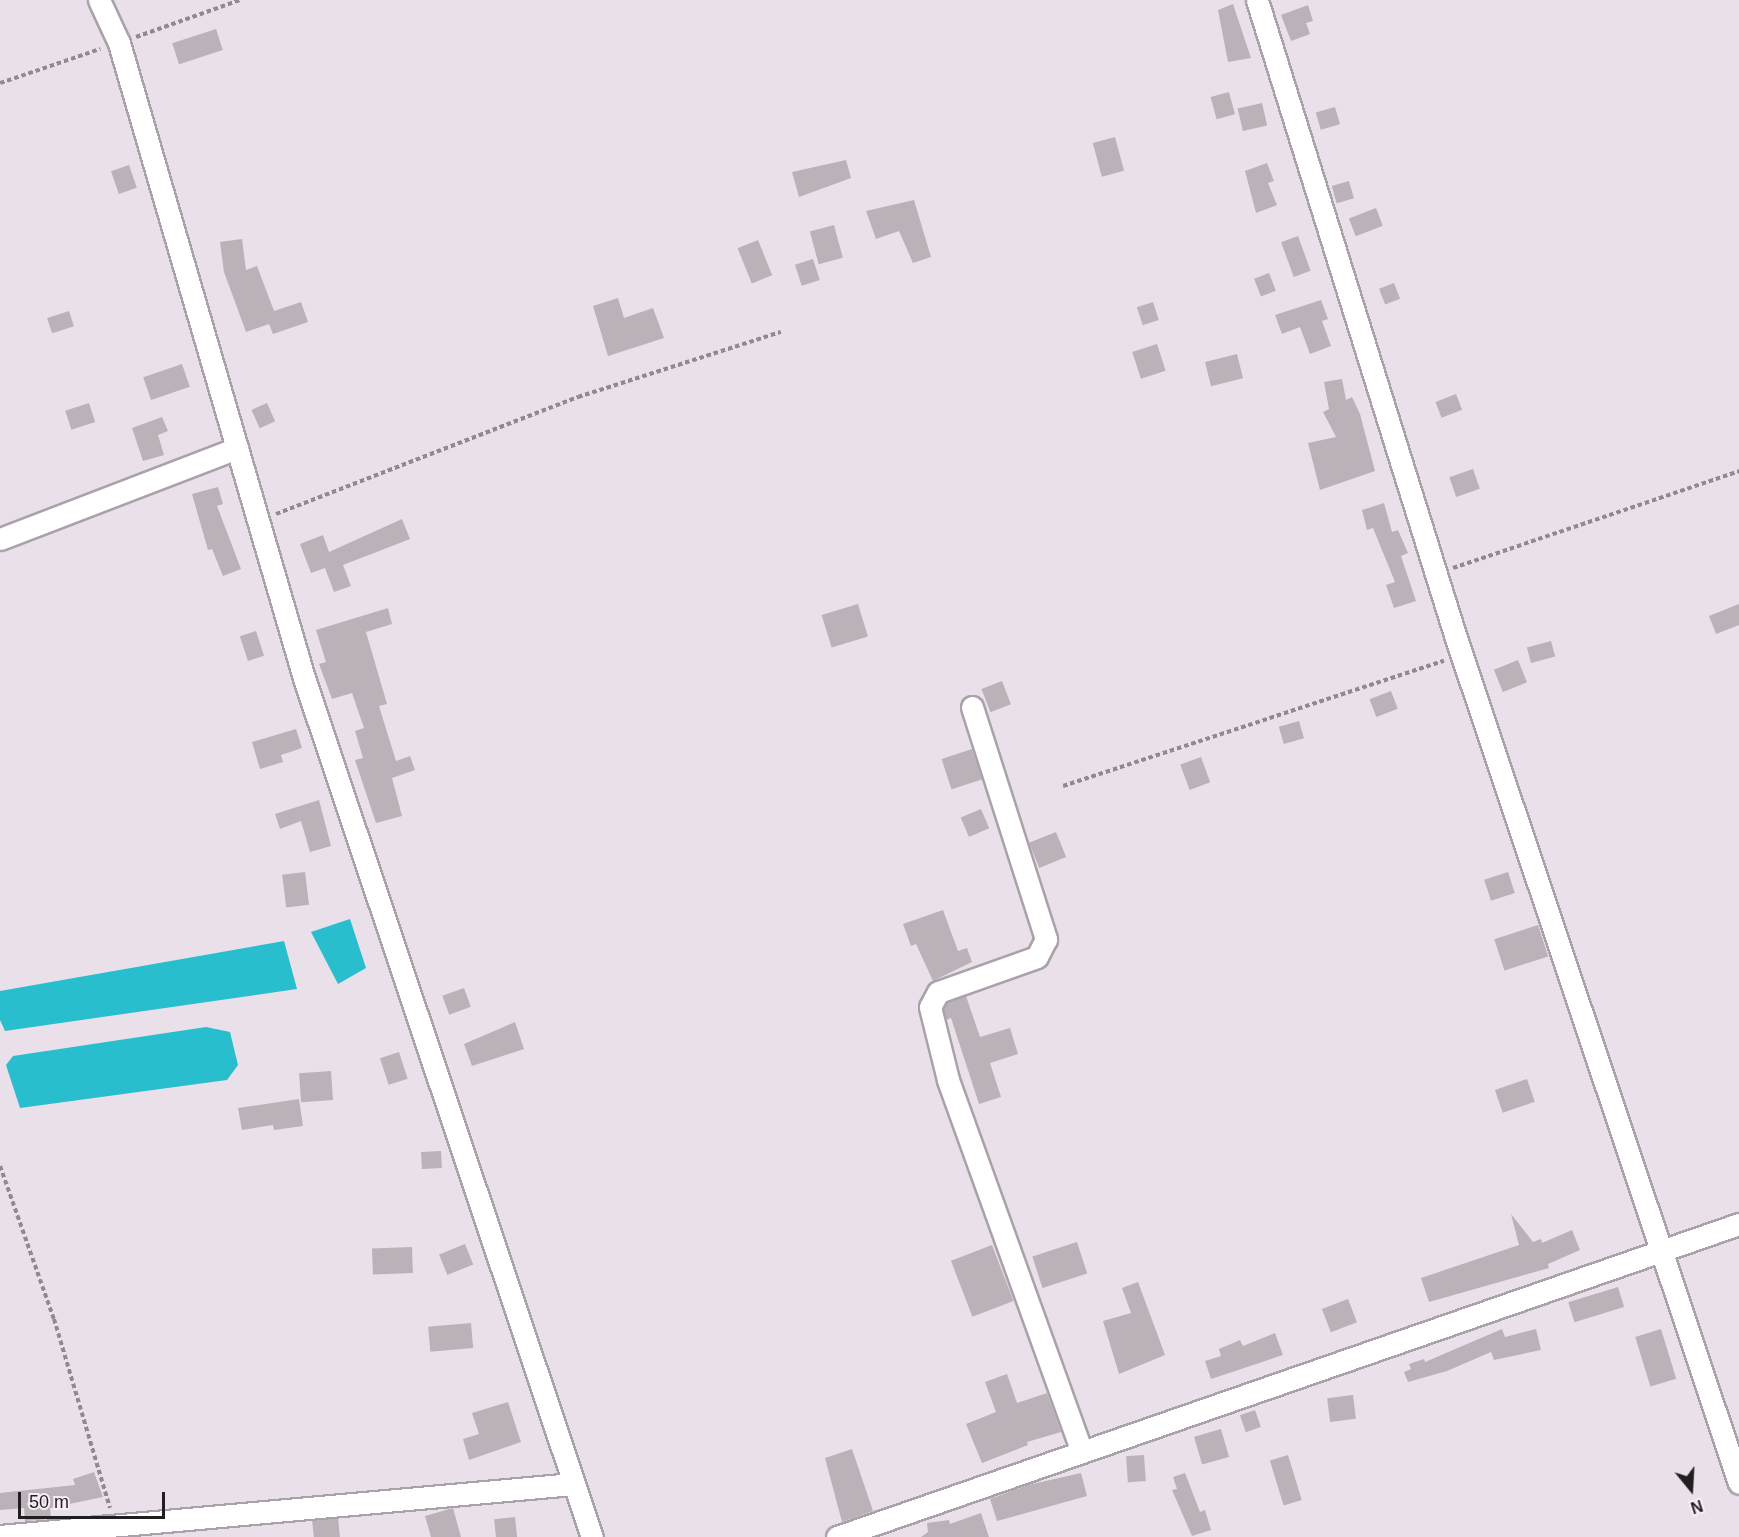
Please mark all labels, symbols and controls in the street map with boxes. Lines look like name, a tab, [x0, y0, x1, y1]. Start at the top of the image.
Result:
north arrow	[1661, 1459, 1721, 1519]
scale bar	[21, 1480, 168, 1518]
text: 50 m	[29, 1492, 69, 1512]
text: N	[1689, 1497, 1705, 1516]

